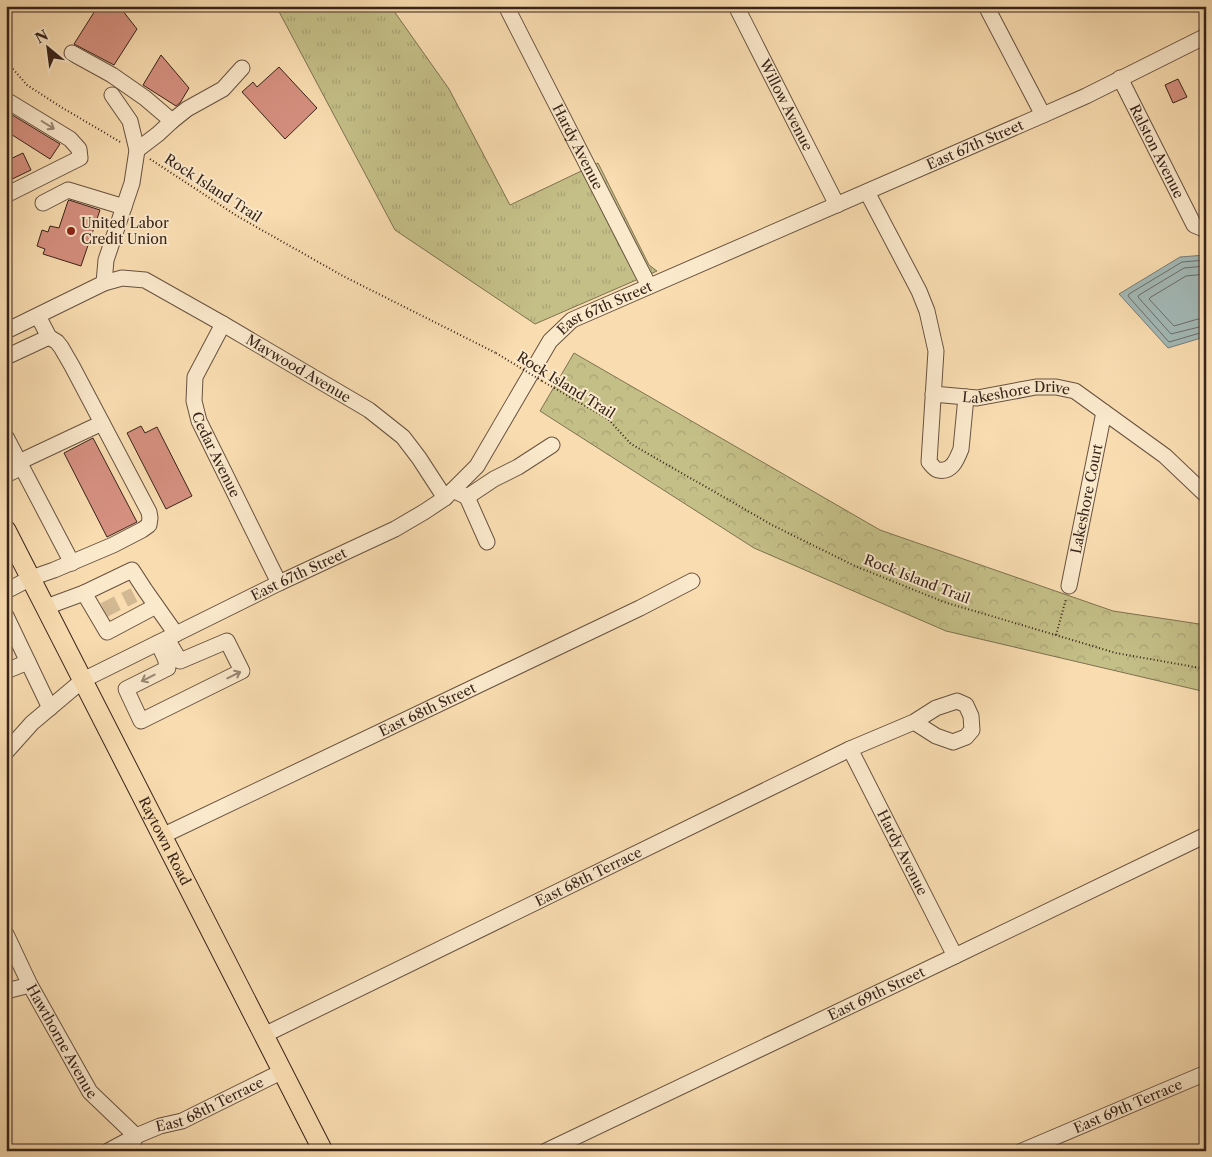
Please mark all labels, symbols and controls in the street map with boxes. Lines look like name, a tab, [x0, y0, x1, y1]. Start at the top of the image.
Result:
north arrow	[22, 22, 72, 72]
text: N	[32, 26, 51, 47]
street label: Willow Avenue	[755, 55, 817, 154]
street label: Hardy Avenue	[549, 101, 607, 193]
street label: Ralston Avenue	[1126, 101, 1188, 201]
street label: East 67th Street	[924, 116, 1026, 174]
one-way arrow	[40, 121, 54, 131]
street label: Rock Island Trail	[161, 150, 265, 226]
place label: United Labor Credit Union	[81, 214, 169, 248]
marker: United Labor Credit Union	[65, 225, 77, 237]
street label: East 67th Street	[553, 277, 655, 339]
street label: Maywood Avenue	[243, 331, 354, 406]
street label: Rock Island Trail	[514, 348, 618, 422]
street label: Lakeshore Drive	[961, 378, 1072, 407]
street label: Cedar Avenue	[188, 410, 244, 500]
street label: Lakeshore Court	[1067, 442, 1106, 555]
street label: East 67th Street	[248, 544, 350, 604]
street label: Rock Island Trail	[861, 550, 973, 608]
one-way arrow	[226, 670, 241, 680]
one-way arrow	[141, 674, 156, 683]
street label: East 68th Street	[376, 679, 479, 740]
street label: Raytown Road	[135, 794, 195, 889]
street label: Hardy Avenue	[873, 807, 932, 898]
street label: East 68th Terrace	[532, 843, 645, 910]
street label: East 69th Street	[825, 963, 928, 1024]
street label: Hawthorne Avenue	[22, 981, 101, 1103]
street label: East 68th Terrace	[154, 1073, 267, 1136]
street label: East 69th Terrace	[1071, 1075, 1185, 1137]

